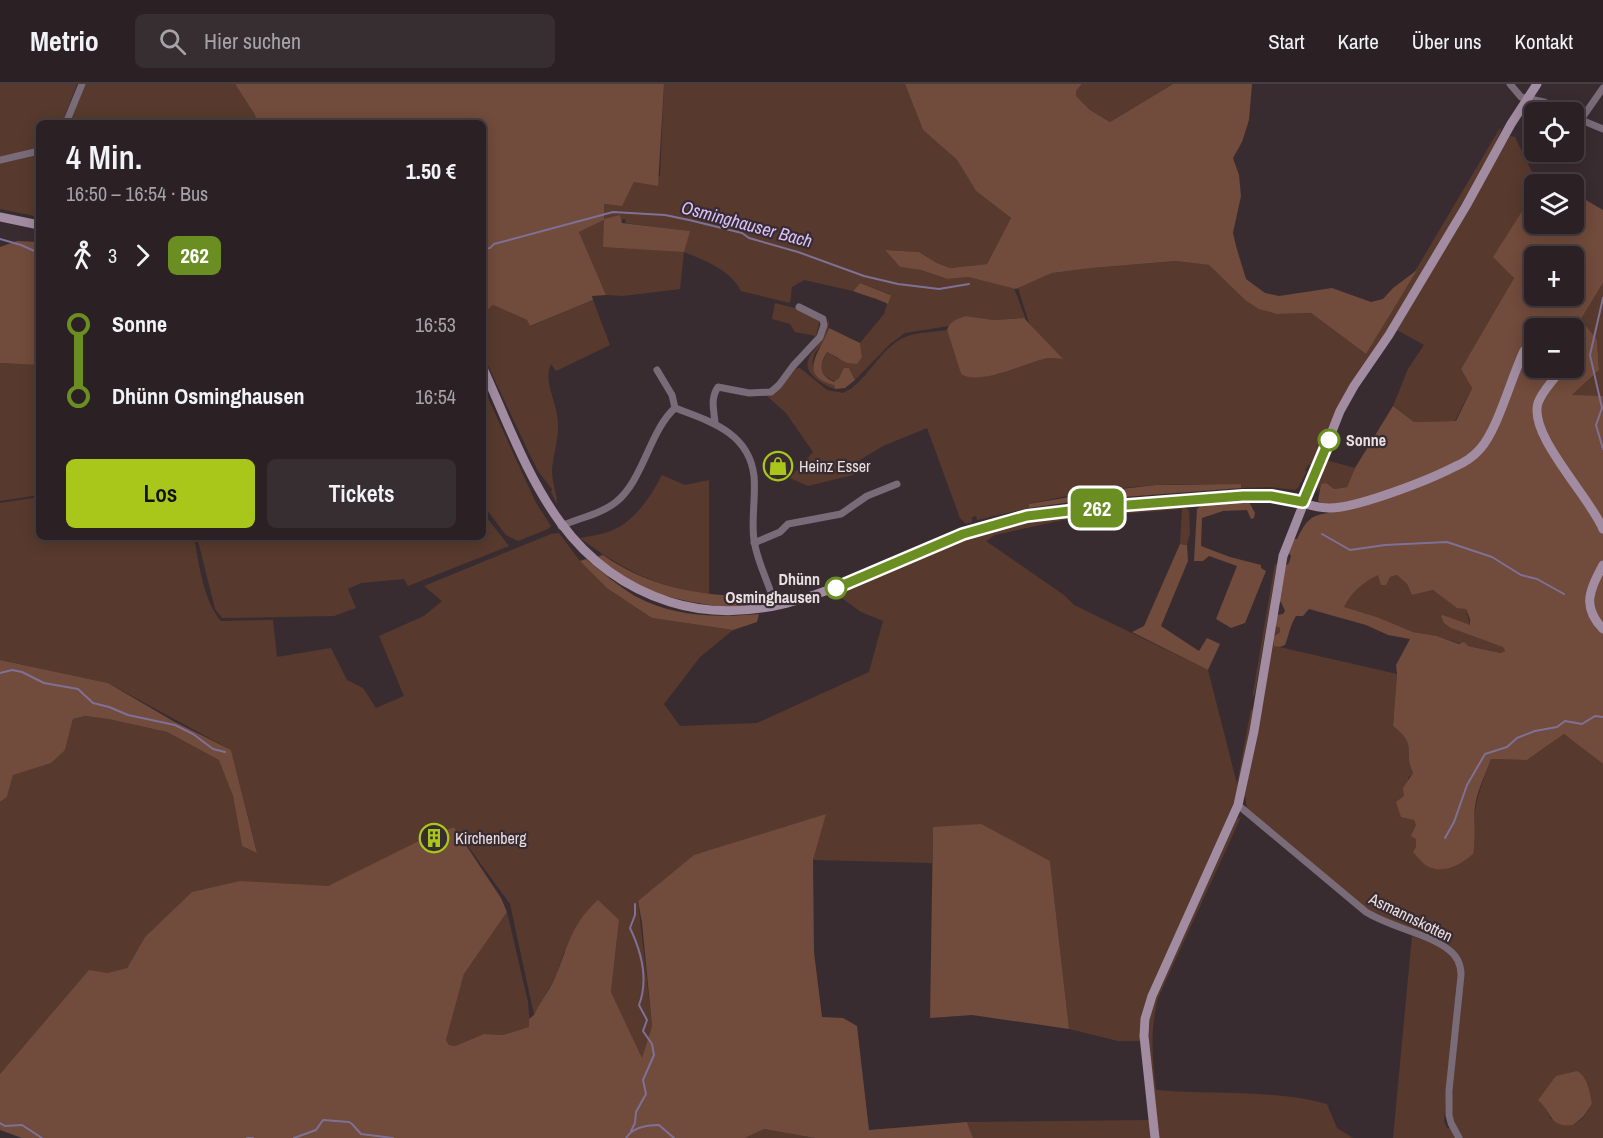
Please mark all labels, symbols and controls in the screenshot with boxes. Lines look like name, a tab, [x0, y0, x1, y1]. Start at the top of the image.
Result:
search box	[135, 14, 555, 68]
text: Metrio	[30, 22, 99, 60]
icon: search	[156, 25, 189, 58]
text: Hier suchen	[204, 26, 301, 56]
text: Start	[1268, 27, 1305, 56]
text: Karte	[1338, 27, 1379, 56]
text: Über uns	[1412, 27, 1482, 56]
text: Kontakt	[1515, 27, 1573, 56]
map controls	[1524, 102, 1584, 378]
button: locate	[1524, 102, 1584, 162]
text: 4 Min.	[66, 135, 142, 179]
text: 1.50 €	[406, 156, 456, 186]
button: layers	[1524, 174, 1584, 234]
text: 16:50 – 16:54 · Bus	[66, 180, 208, 207]
water label: Osminghauser Bach	[679, 195, 815, 253]
icon: walk	[66, 239, 99, 272]
icon: forward	[126, 239, 159, 272]
text: 262	[180, 241, 209, 270]
text: 3	[108, 242, 117, 269]
button: +	[1524, 246, 1584, 306]
text: Sonne	[112, 309, 167, 339]
text: 16:53	[415, 311, 456, 338]
button: −	[1524, 318, 1584, 378]
text: Dhünn Osminghausen	[112, 381, 304, 411]
text: 16:54	[415, 383, 456, 410]
marker: Sonne	[1318, 429, 1340, 451]
place label: Sonne	[1346, 429, 1386, 451]
shop icon: Heinz Esser	[762, 450, 794, 482]
place label: Heinz Esser	[799, 455, 871, 477]
button: Los	[66, 459, 255, 528]
button: Tickets	[267, 459, 456, 528]
line badge: 262	[1062, 488, 1132, 528]
text: 262	[1083, 494, 1111, 523]
place label: Dhünn Osminghausen	[725, 568, 820, 608]
marker: Dhünn Osminghausen	[825, 577, 847, 599]
building icon: Kirchenberg	[418, 822, 450, 854]
place label: Kirchenberg	[455, 827, 527, 849]
street label: Asmannskotten	[1365, 887, 1456, 947]

